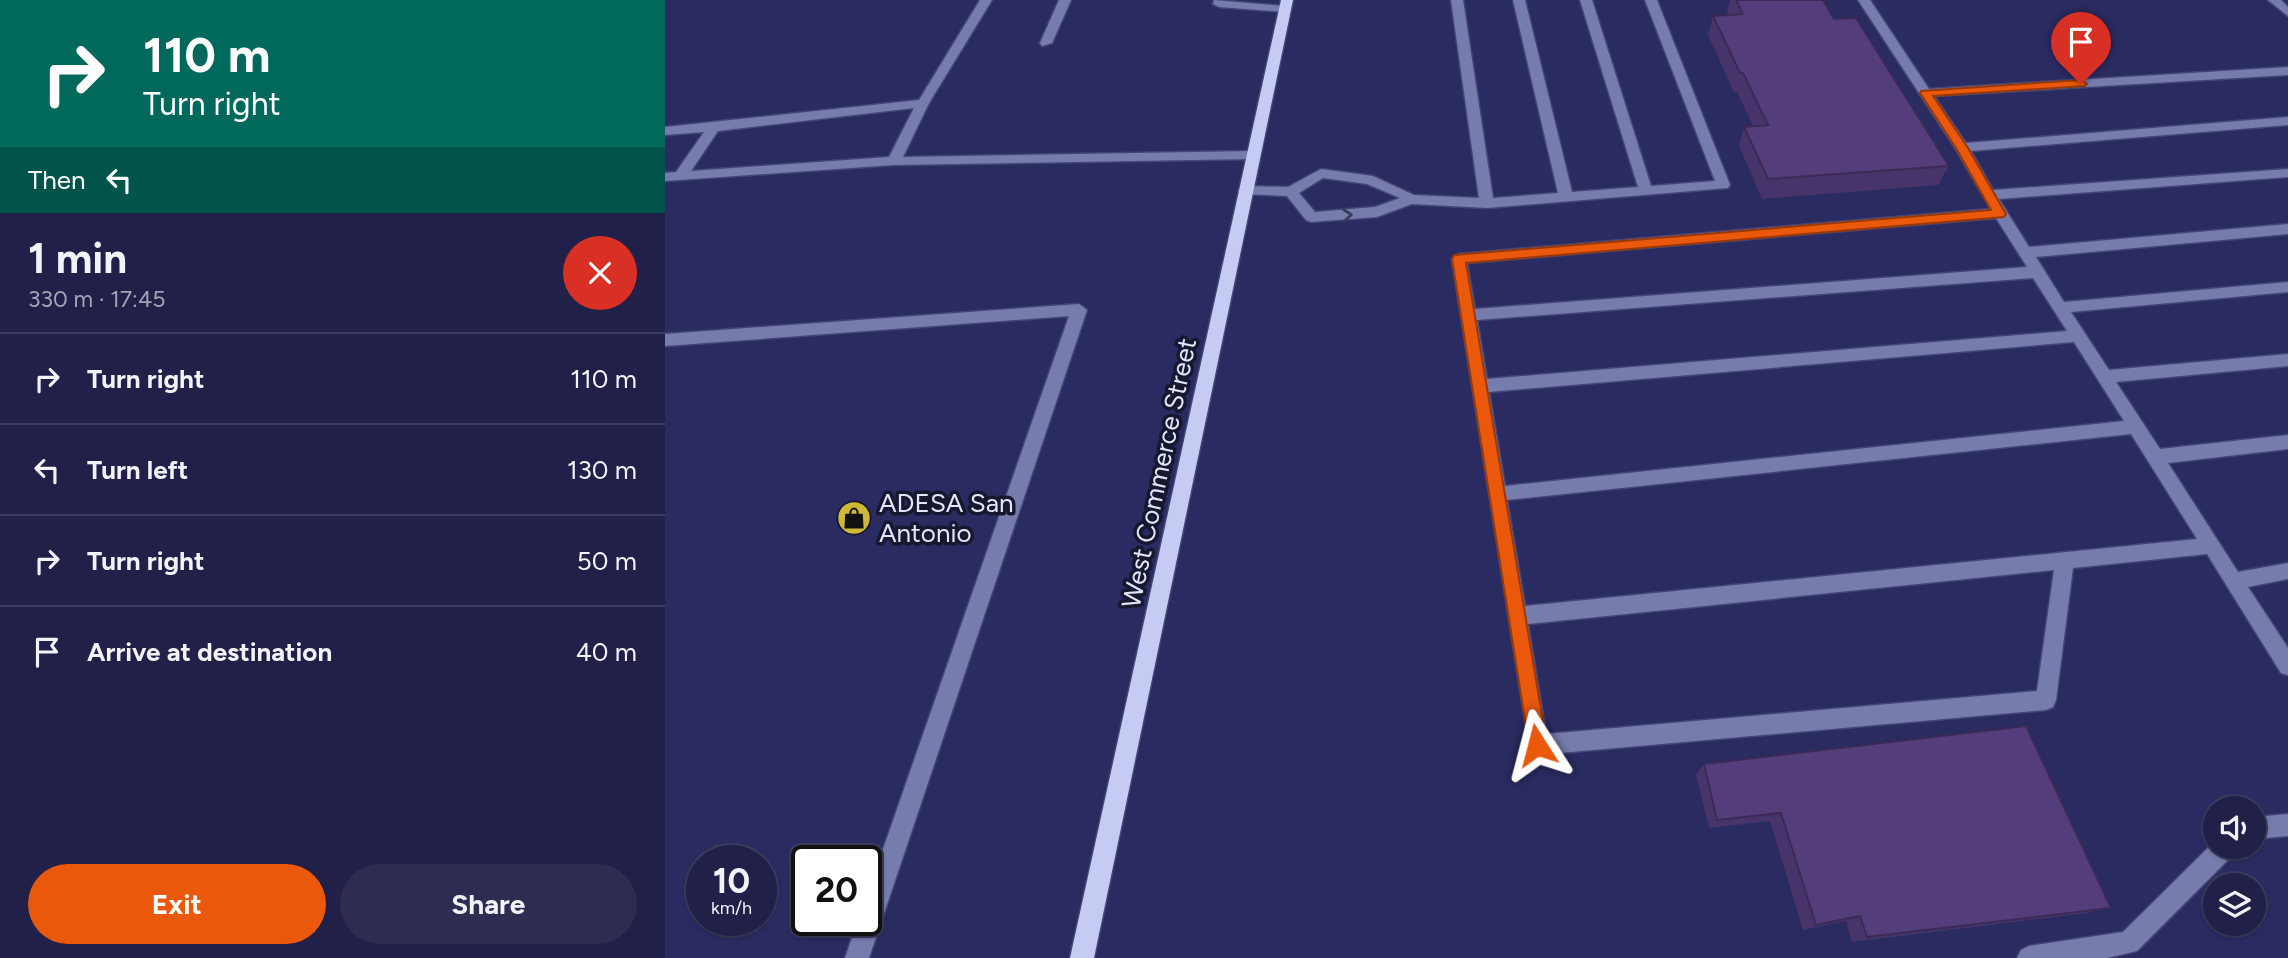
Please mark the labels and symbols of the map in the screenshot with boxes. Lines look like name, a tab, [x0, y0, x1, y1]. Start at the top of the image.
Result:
pin	[2051, 12.0, 2111, 84]
one-way arrow	[1342, 208, 1353, 223]
street label: West Commerce Street	[1115, 335, 1203, 611]
place label: ADESA San Antonio	[879, 487, 1014, 549]
shop icon: ADESA San Antonio	[835, 499, 873, 537]
position arrow	[1500, 708, 1574, 782]
speed limit sign: 20	[791, 845, 882, 936]

